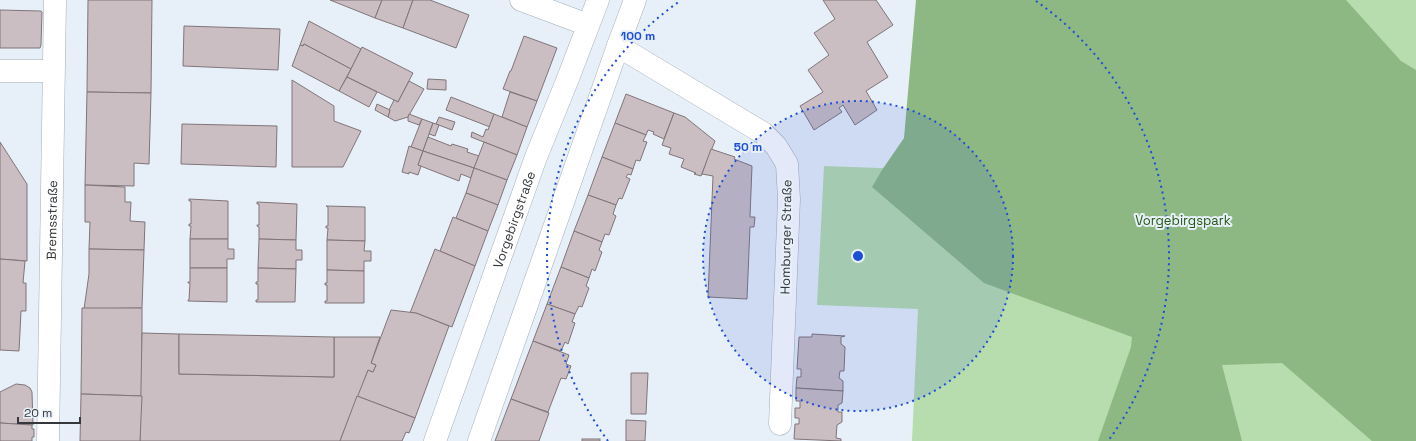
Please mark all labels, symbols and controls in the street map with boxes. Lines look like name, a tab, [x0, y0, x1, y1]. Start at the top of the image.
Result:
text: 100 m	[621, 28, 655, 44]
text: 50 m	[734, 139, 762, 155]
street label: Vorgebirgstraße	[489, 169, 539, 270]
street label: Homburger Straße	[776, 179, 796, 295]
street label: Bremsstraße	[42, 180, 61, 260]
park label: Vorgebirgspark	[1135, 212, 1231, 229]
centre of rings	[851, 249, 865, 263]
scale bar	[18, 399, 80, 425]
text: 20 m	[24, 405, 52, 421]

